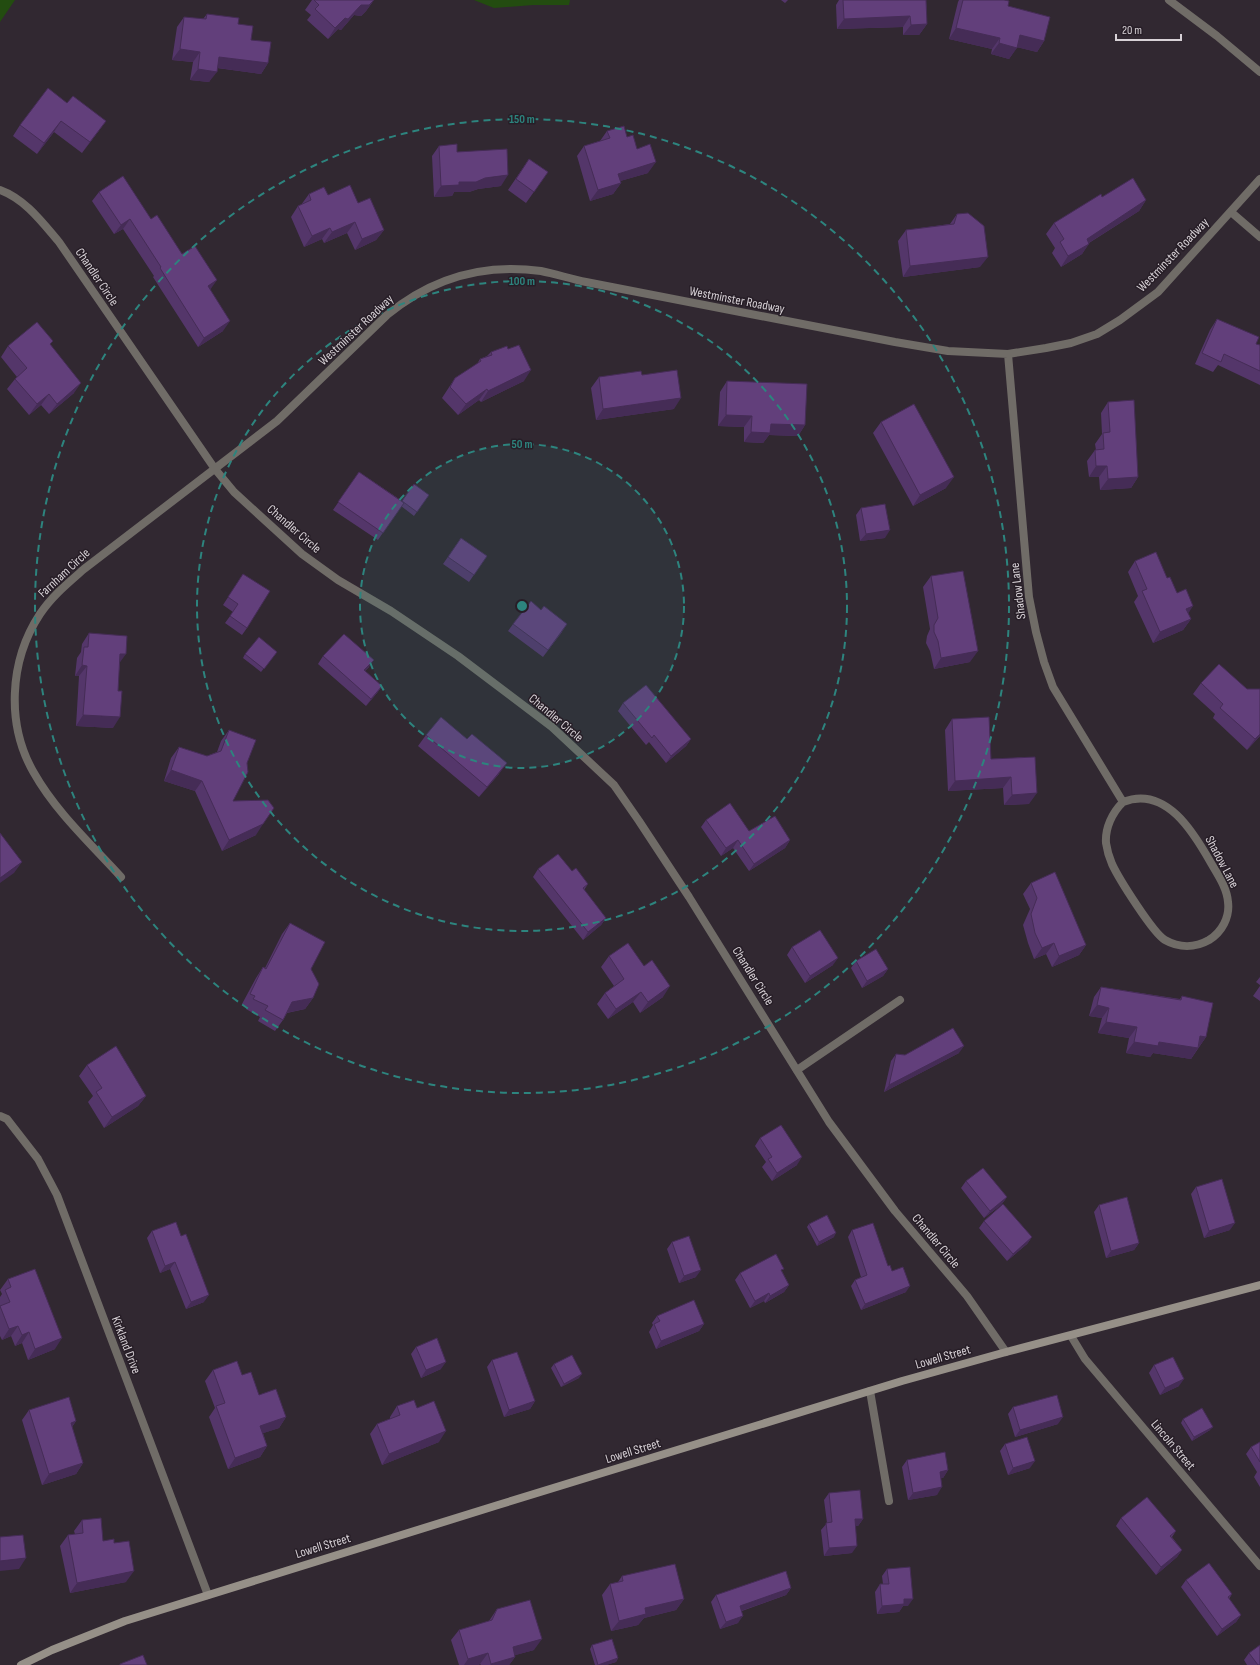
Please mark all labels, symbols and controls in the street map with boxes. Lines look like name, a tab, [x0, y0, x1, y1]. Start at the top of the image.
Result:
scale bar	[1116, 16, 1181, 42]
text: 20 m	[1122, 23, 1142, 38]
text: 150 m	[509, 112, 535, 127]
street label: Westminster Roadway	[1134, 215, 1212, 295]
street label: Chandler Circle	[72, 245, 122, 309]
text: 100 m	[509, 274, 535, 289]
street label: Westminster Roadway	[688, 283, 786, 317]
street label: Westminster Roadway	[315, 291, 397, 369]
text: 50 m	[512, 437, 532, 452]
street label: Chandler Circle	[264, 501, 324, 557]
street label: Farnham Circle	[35, 545, 93, 601]
street label: Shadow Lane	[1007, 562, 1029, 620]
centre of rings	[515, 599, 529, 613]
street label: Chandler Circle	[525, 691, 587, 745]
street label: Shadow Lane	[1202, 833, 1242, 891]
street label: Chandler Circle	[729, 944, 777, 1008]
street label: Chandler Circle	[909, 1210, 963, 1272]
street label: Kirkland Drive	[108, 1314, 144, 1376]
street label: Lowell Street	[913, 1341, 973, 1373]
street label: Lincoln Street	[1147, 1417, 1199, 1473]
street label: Lowell Street	[603, 1435, 663, 1467]
street label: Lowell Street	[293, 1530, 353, 1562]

